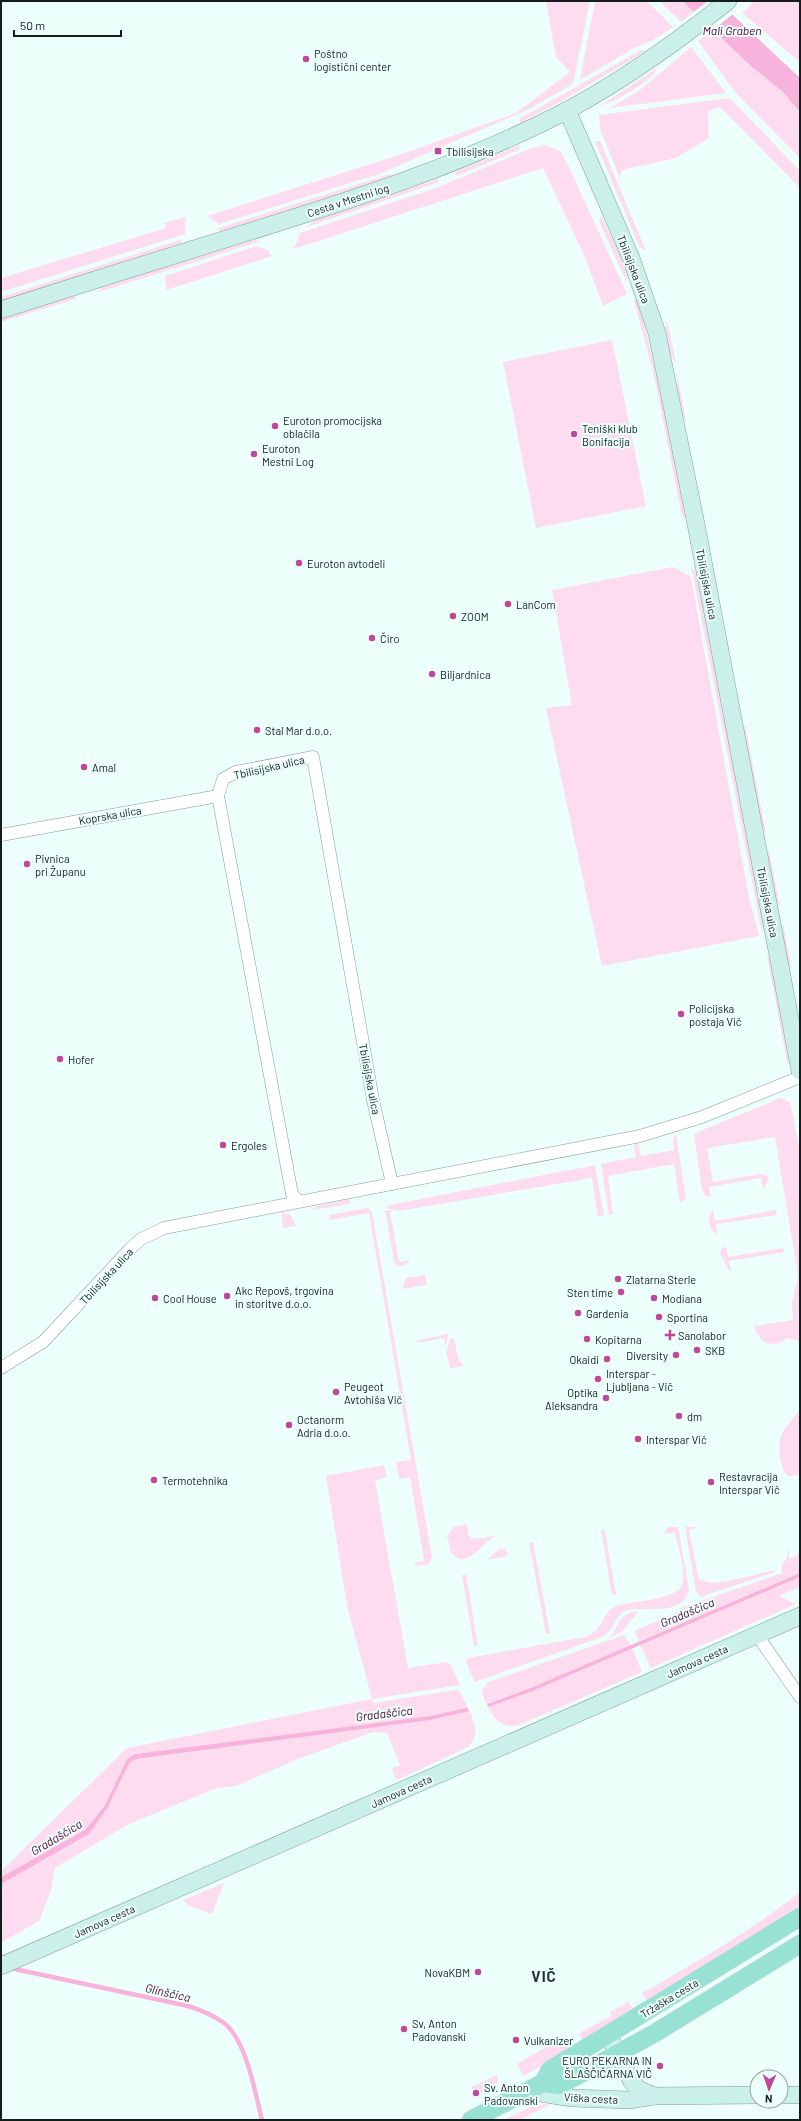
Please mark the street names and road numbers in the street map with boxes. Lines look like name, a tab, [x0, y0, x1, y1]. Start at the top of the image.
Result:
street label: Cesta v Mestni log	[305, 181, 391, 219]
street label: Tbilisijska ulica	[615, 233, 653, 305]
street label: Tbilisijska ulica	[694, 547, 720, 621]
street label: Tbilisijska ulica	[232, 753, 306, 781]
street label: Koprska ulica	[78, 803, 142, 827]
street label: Tbilisijska ulica	[755, 865, 781, 939]
street label: Tbilisijska ulica	[357, 1042, 383, 1116]
street label: Tbilisijska ulica	[77, 1245, 135, 1307]
street label: Jamova cesta	[664, 1642, 730, 1680]
street label: Jamova cesta	[368, 1772, 434, 1810]
street label: Jamova cesta	[71, 1902, 137, 1940]
street label: Tržaška cesta	[638, 1976, 700, 2020]
street label: Viška cesta	[564, 2090, 618, 2106]

